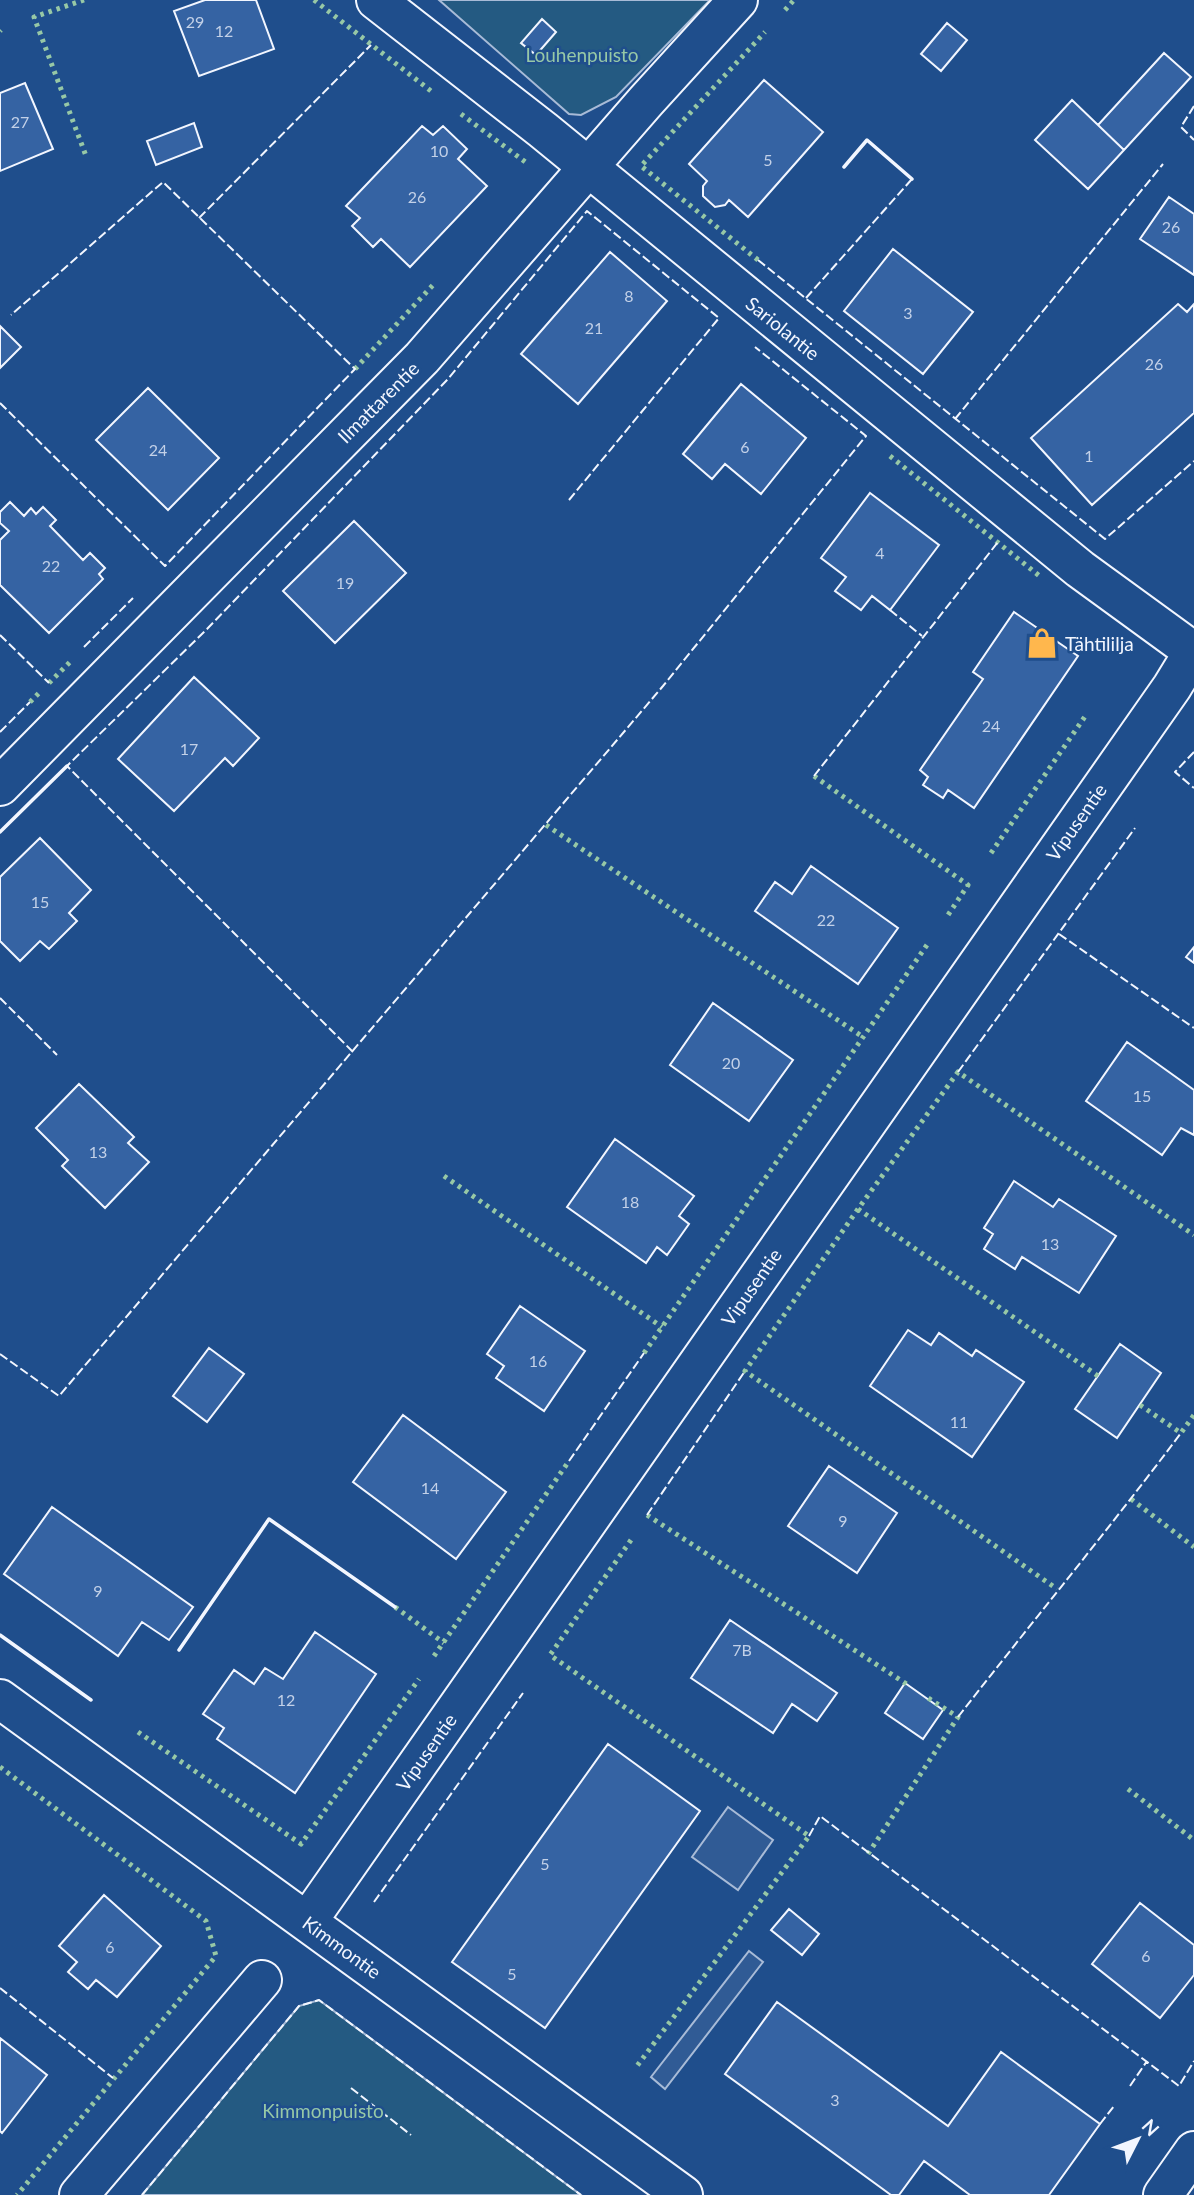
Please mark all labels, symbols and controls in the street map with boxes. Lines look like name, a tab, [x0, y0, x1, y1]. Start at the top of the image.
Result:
house number: 29	[186, 12, 204, 31]
house number: 12	[215, 21, 233, 40]
park label: Louhenpuisto	[525, 43, 639, 66]
house number: 27	[11, 112, 29, 131]
house number: 10	[430, 141, 448, 160]
house number: 5	[763, 150, 773, 169]
house number: 26	[408, 187, 426, 206]
house number: 26	[1162, 217, 1180, 236]
house number: 8	[624, 286, 634, 305]
street label: Sariolantie	[742, 291, 824, 365]
house number: 3	[903, 303, 913, 322]
house number: 21	[585, 318, 603, 337]
house number: 26	[1145, 354, 1163, 373]
street label: Ilmattarentie	[332, 356, 424, 448]
house number: 6	[740, 437, 750, 456]
house number: 24	[149, 440, 167, 459]
house number: 1	[1084, 446, 1094, 465]
house number: 4	[875, 543, 885, 562]
house number: 22	[42, 556, 60, 575]
house number: 19	[336, 573, 354, 592]
shop icon: Tähtililja	[1025, 626, 1059, 660]
place label: Tähtililja	[1065, 632, 1134, 655]
house number: 24	[982, 716, 1000, 735]
house number: 17	[180, 739, 198, 758]
street label: Vipusentie	[1041, 779, 1111, 865]
house number: 15	[31, 892, 49, 911]
house number: 22	[817, 910, 835, 929]
house number: 20	[722, 1053, 740, 1072]
house number: 15	[1133, 1086, 1151, 1105]
house number: 13	[89, 1142, 107, 1161]
house number: 18	[621, 1192, 639, 1211]
house number: 13	[1041, 1234, 1059, 1253]
street label: Vipusentie	[716, 1244, 786, 1330]
house number: 16	[529, 1351, 547, 1370]
house number: 11	[950, 1412, 968, 1431]
house number: 14	[421, 1478, 439, 1497]
house number: 9	[838, 1511, 848, 1530]
house number: 9	[93, 1581, 103, 1600]
house number: 7B	[732, 1640, 752, 1659]
house number: 12	[277, 1690, 295, 1709]
street label: Vipusentie	[391, 1709, 461, 1795]
house number: 5	[540, 1854, 550, 1873]
street label: Kimmontie	[298, 1911, 386, 1983]
house number: 6	[105, 1937, 115, 1956]
house number: 6	[1141, 1946, 1151, 1965]
house number: 5	[507, 1964, 517, 1983]
house number: 3	[830, 2090, 840, 2109]
park label: Kimmonpuisto	[262, 2099, 384, 2122]
north arrow	[1103, 2104, 1173, 2174]
text: N	[1138, 2114, 1164, 2140]

